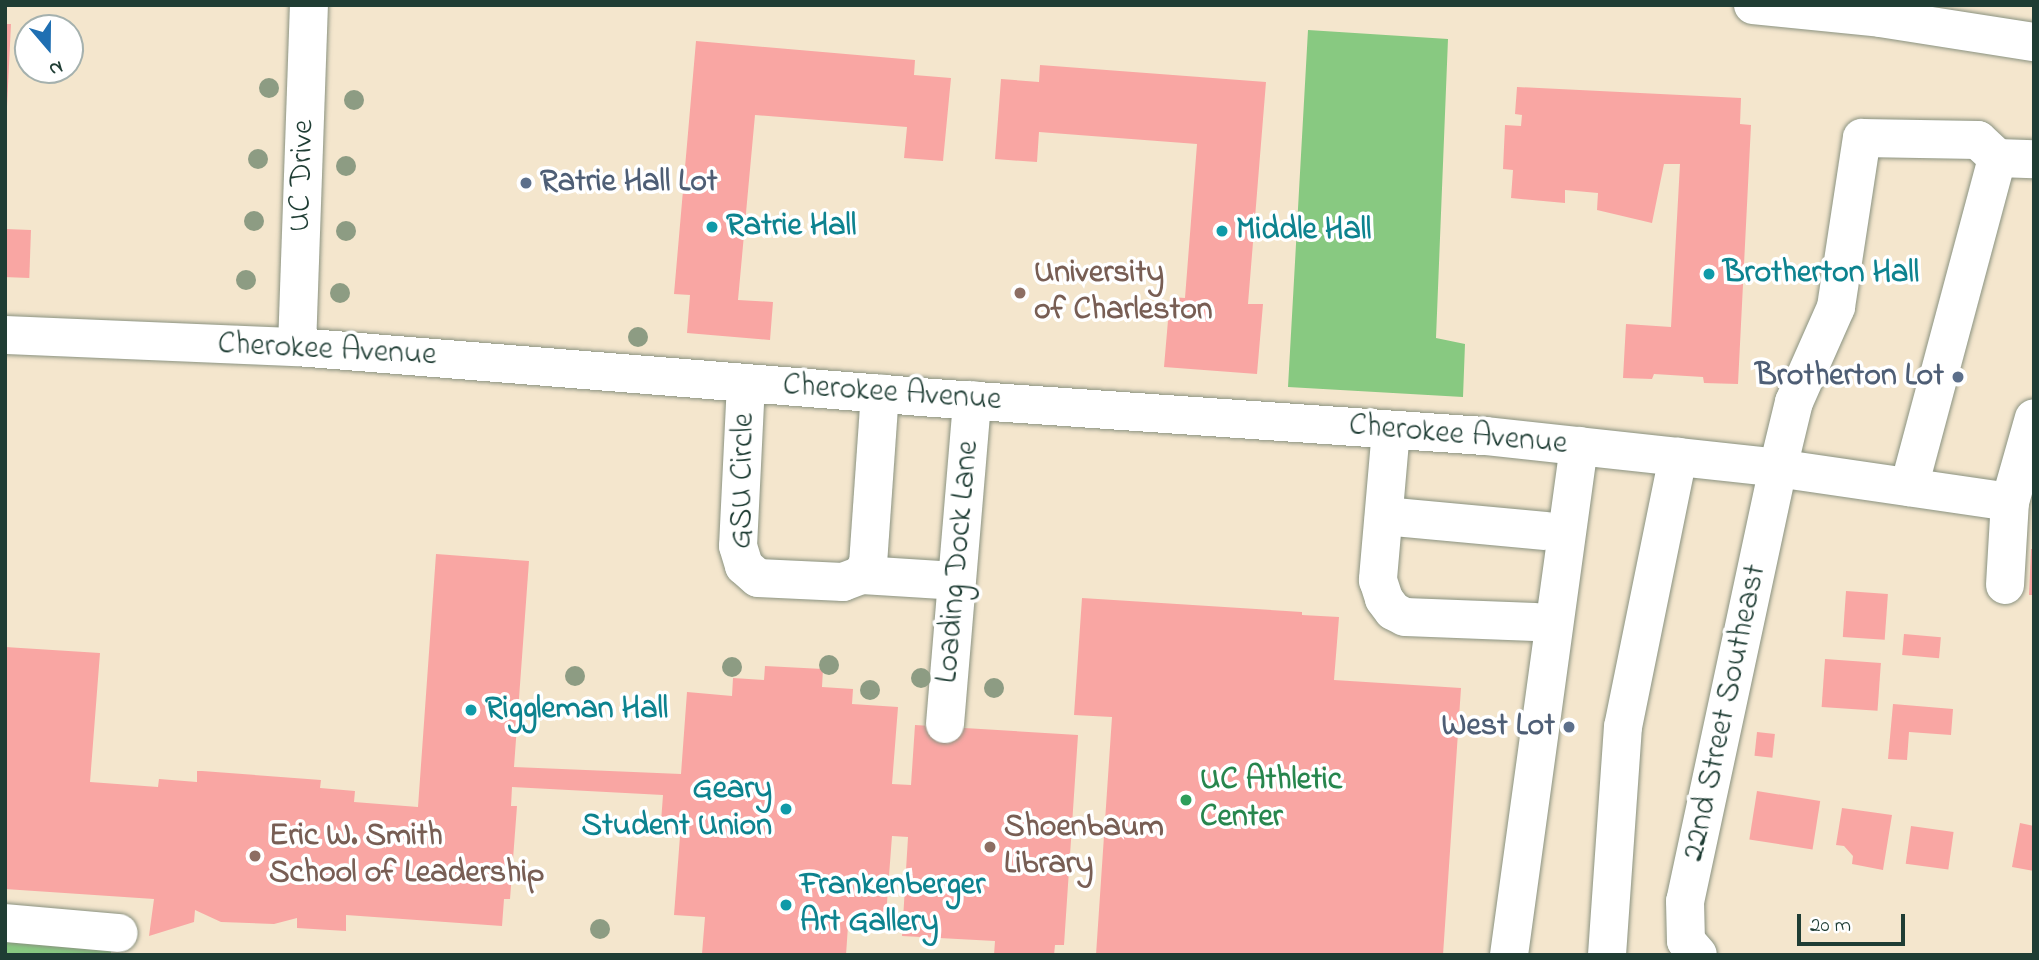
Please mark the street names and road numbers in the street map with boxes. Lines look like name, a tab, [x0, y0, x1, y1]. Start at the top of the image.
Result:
street label: UC Drive	[282, 119, 324, 233]
street label: Cherokee Avenue	[217, 326, 437, 376]
street label: Cherokee Avenue	[781, 367, 1003, 421]
street label: Cherokee Avenue	[1347, 407, 1569, 465]
street label: GSU Circle	[724, 413, 764, 549]
street label: Loading Dock Lane	[929, 439, 989, 685]
street label: 22nd Street Southeast	[1676, 561, 1776, 865]

